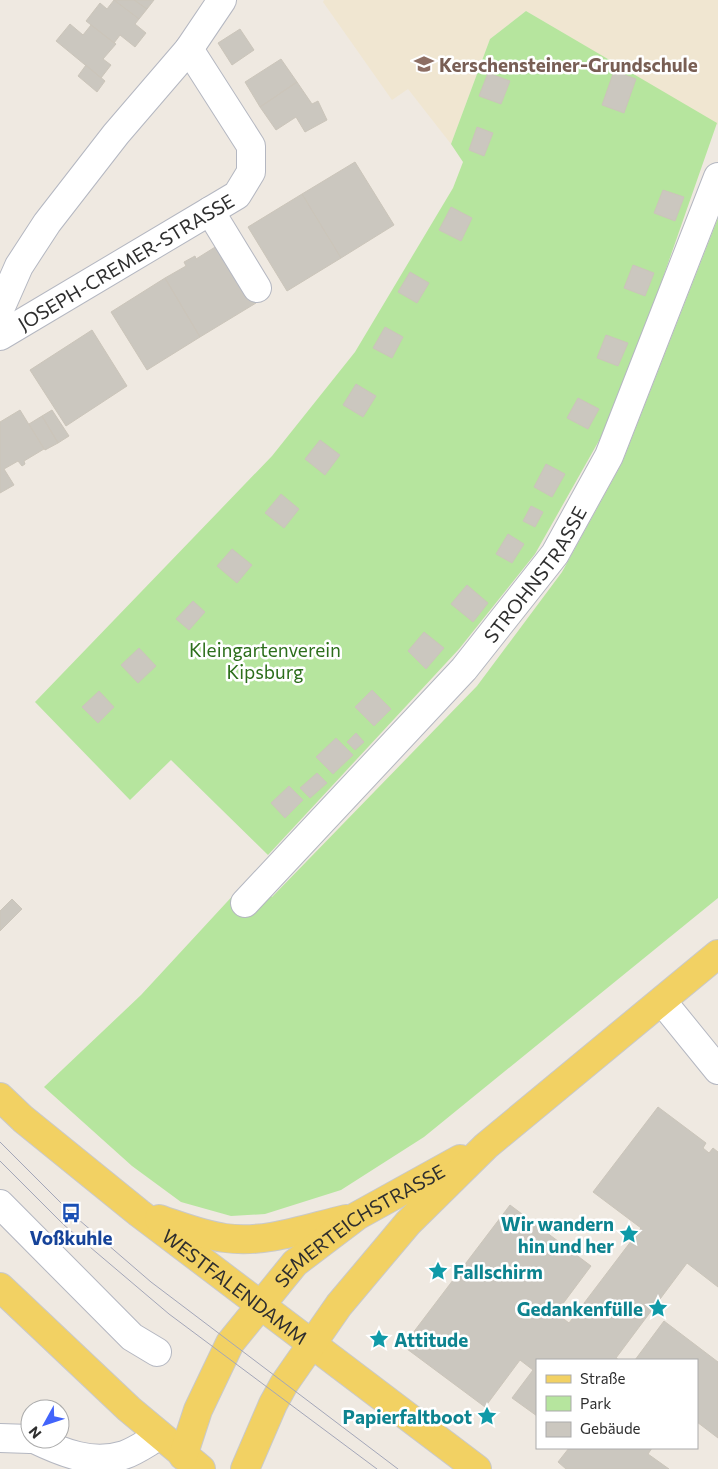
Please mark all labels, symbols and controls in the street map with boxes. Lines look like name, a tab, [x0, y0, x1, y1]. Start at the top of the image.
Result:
school or university icon: Kerschensteiner-Grundschule	[413, 53, 435, 75]
place label: Kerschensteiner-Grundschule	[439, 53, 698, 76]
street label: JOSEPH-CREMER-STRASSE	[13, 188, 238, 335]
street label: STROHNSTRASSE	[478, 502, 591, 647]
park label: Kleingartenverein Kipsburg	[189, 638, 341, 683]
street label: SEMERTEICHSTRASSE	[269, 1159, 448, 1291]
bus stop icon: Voßkuhle	[60, 1202, 82, 1224]
place label: Wir wandern hin und her	[501, 1212, 614, 1257]
place icon: Wir wandern hin und her	[618, 1223, 640, 1245]
street label: WESTFALENDAMM	[158, 1224, 313, 1348]
place label: Voßkuhle	[29, 1226, 113, 1249]
place icon: Fallschirm	[427, 1260, 449, 1282]
place label: Fallschirm	[453, 1260, 543, 1283]
place label: Gedankenfülle	[517, 1297, 643, 1320]
place icon: Gedankenfülle	[647, 1297, 669, 1319]
place icon: Attitude	[368, 1328, 390, 1350]
place label: Attitude	[394, 1328, 468, 1351]
legend	[536, 1359, 698, 1449]
text: Straße	[580, 1369, 626, 1387]
text: Park	[580, 1394, 611, 1412]
north arrow	[20, 1399, 70, 1449]
place label: Papierfaltboot	[343, 1405, 472, 1428]
place icon: Papierfaltboot	[476, 1405, 498, 1427]
text: Gebäude	[580, 1419, 641, 1437]
text: N	[25, 1423, 45, 1442]

